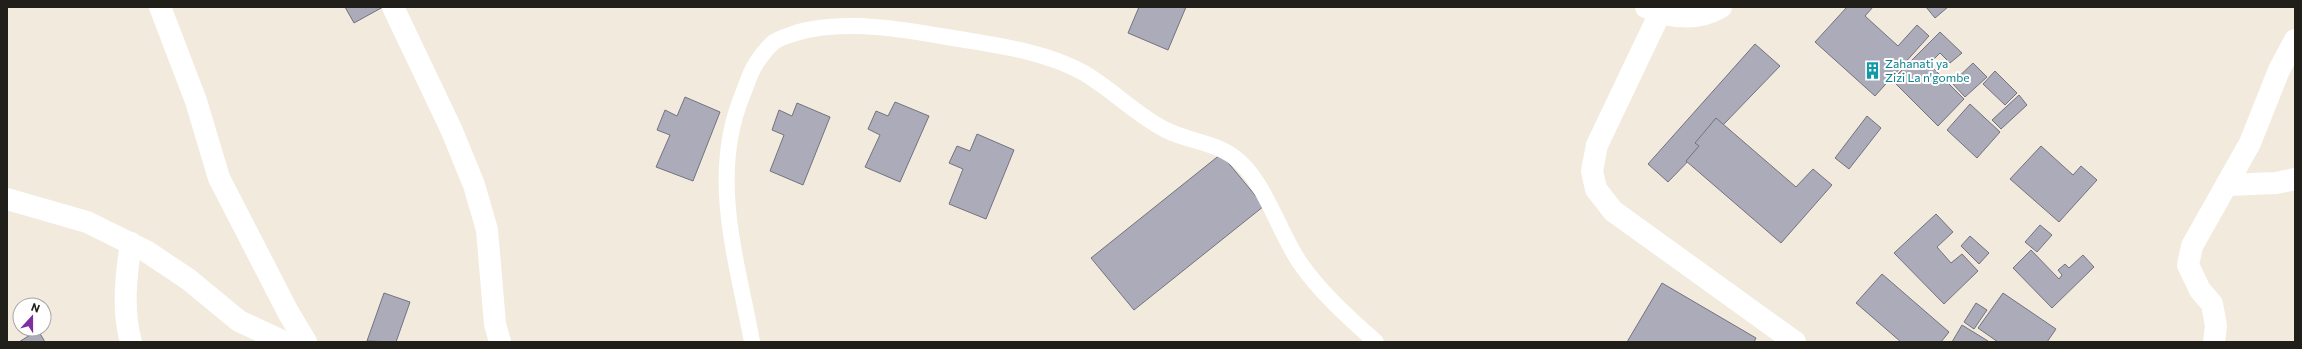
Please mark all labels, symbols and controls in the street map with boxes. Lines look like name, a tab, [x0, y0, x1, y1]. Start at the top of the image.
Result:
place label: Zahanati ya Zizi La n'gombe	[1885, 56, 1970, 84]
building icon: Zahanati ya Zizi La n'gombe	[1862, 61, 1882, 81]
north arrow	[12, 297, 52, 337]
text: N	[30, 300, 42, 315]

